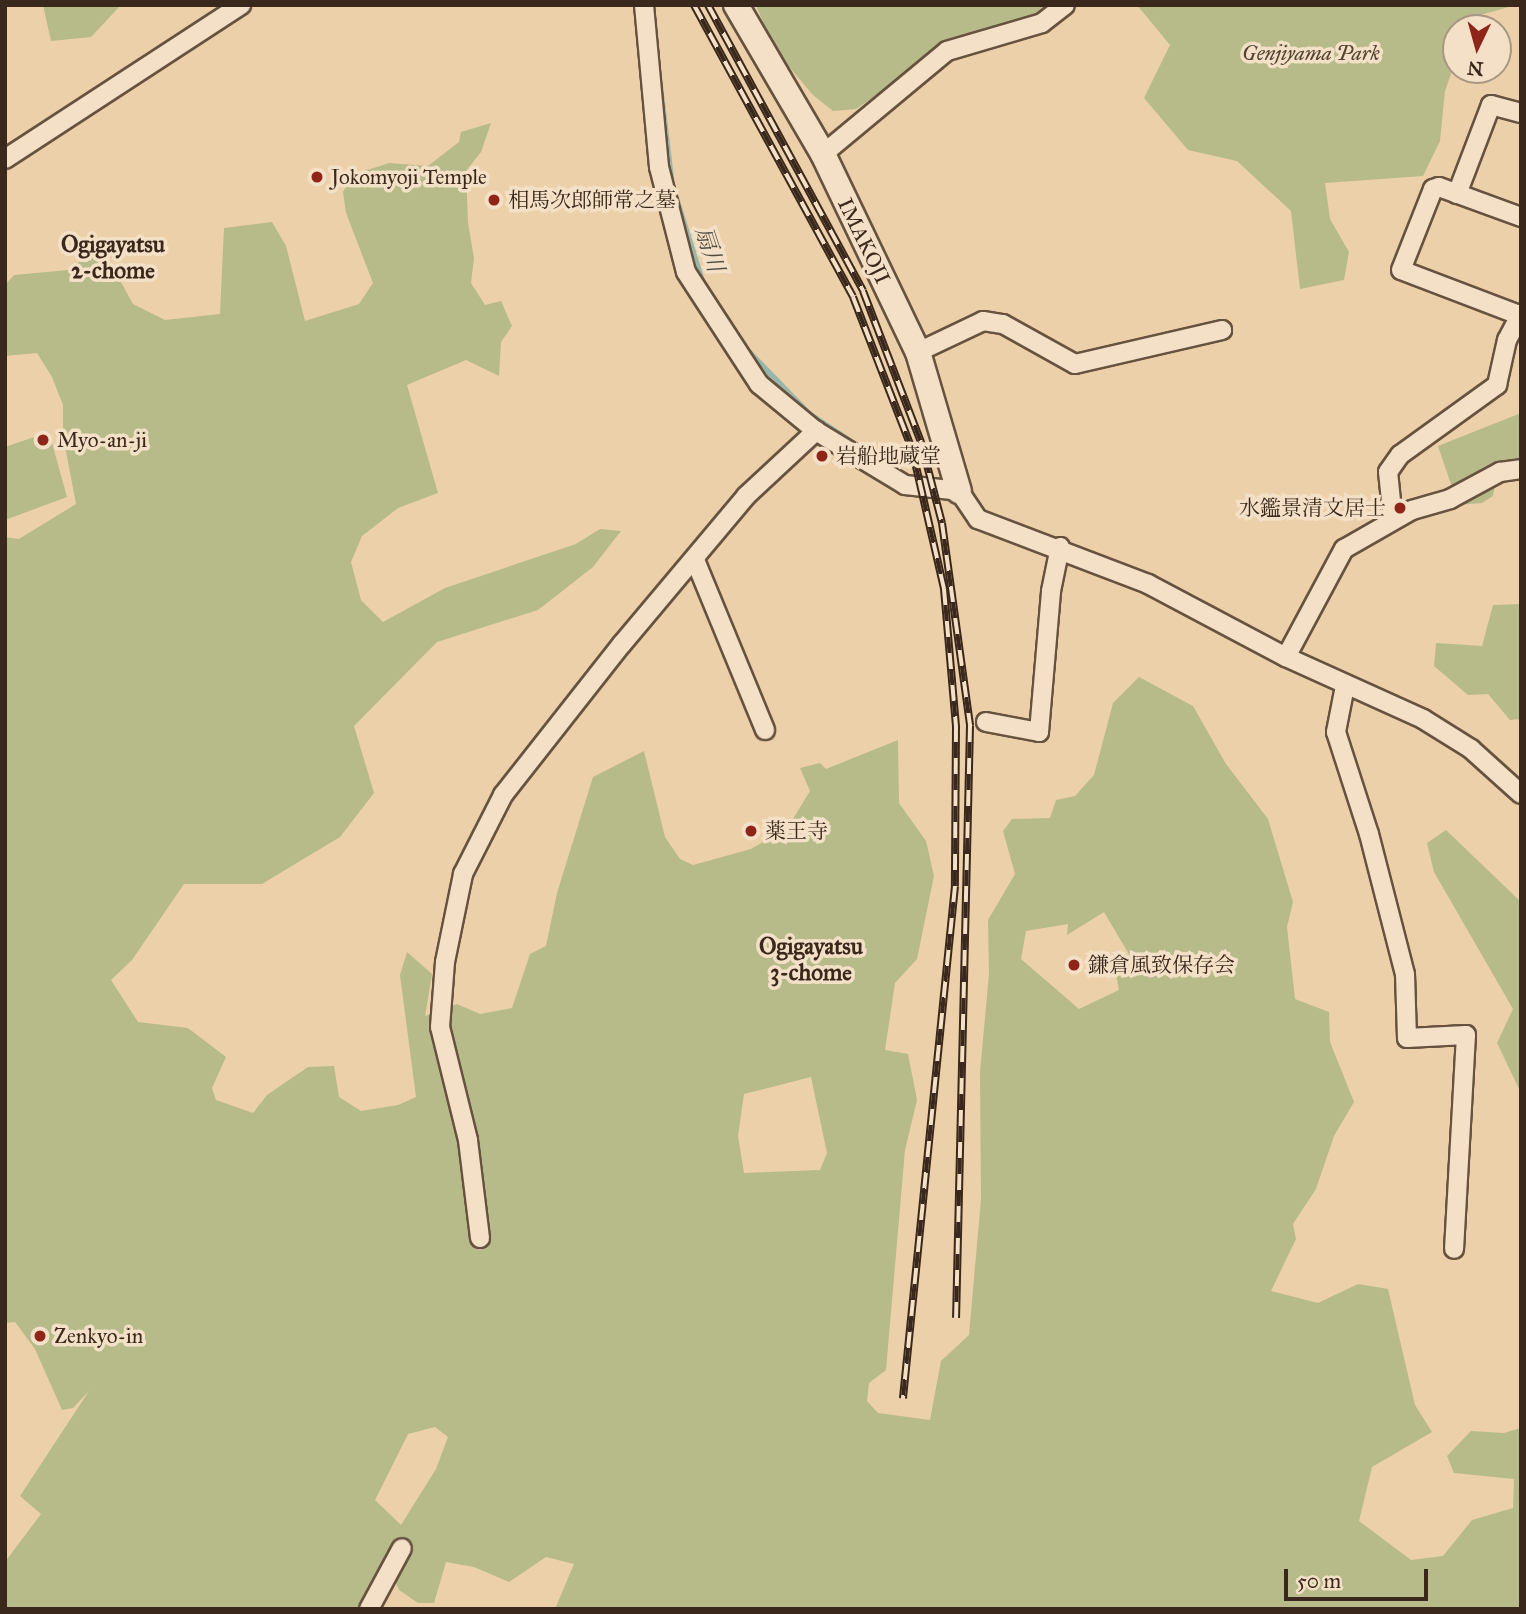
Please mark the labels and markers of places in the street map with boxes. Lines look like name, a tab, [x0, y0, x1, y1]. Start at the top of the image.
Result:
place label: Jokomyoji Temple	[331, 164, 487, 190]
marker: Jokomyoji Temple	[309, 169, 325, 185]
place label: 相馬次郎師常之墓	[508, 187, 676, 213]
marker: 相馬次郎師常之墓	[486, 192, 502, 208]
place label: Myo-an-ji	[57, 427, 147, 453]
marker: Myo-an-ji	[35, 432, 51, 448]
place label: 岩船地蔵堂	[836, 443, 941, 469]
marker: 岩船地蔵堂	[814, 448, 830, 464]
place label: 水鑑景清文居士	[1239, 495, 1386, 521]
marker: 水鑑景清文居士	[1392, 500, 1408, 516]
place label: 薬王寺	[765, 818, 828, 844]
marker: 薬王寺	[743, 823, 759, 839]
place label: 鎌倉風致保存会	[1088, 952, 1235, 978]
marker: 鎌倉風致保存会	[1066, 957, 1082, 973]
place label: Zenkyo-in	[54, 1323, 143, 1349]
marker: Zenkyo-in	[32, 1328, 48, 1344]

